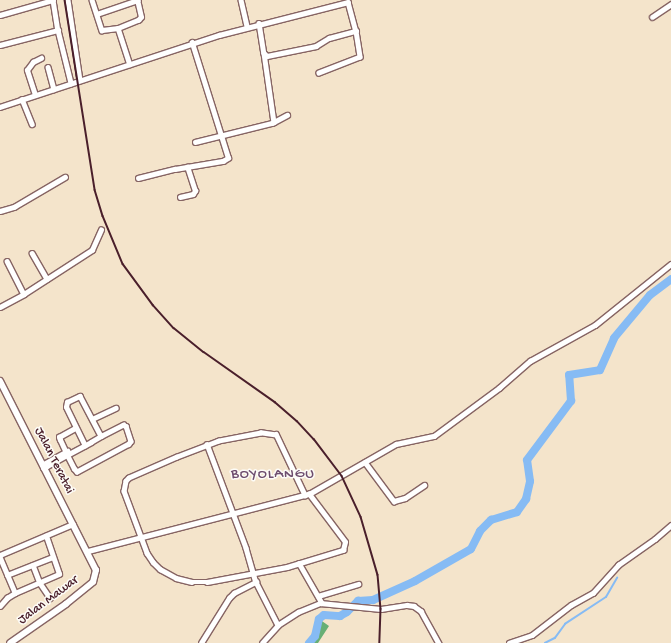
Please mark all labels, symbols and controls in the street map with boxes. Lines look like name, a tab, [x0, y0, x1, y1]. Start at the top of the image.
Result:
street label: Jalan Teratai	[30, 425, 76, 497]
district label: BOYOLANGU	[231, 466, 315, 484]
street label: Jalan Mawar	[16, 573, 82, 629]

